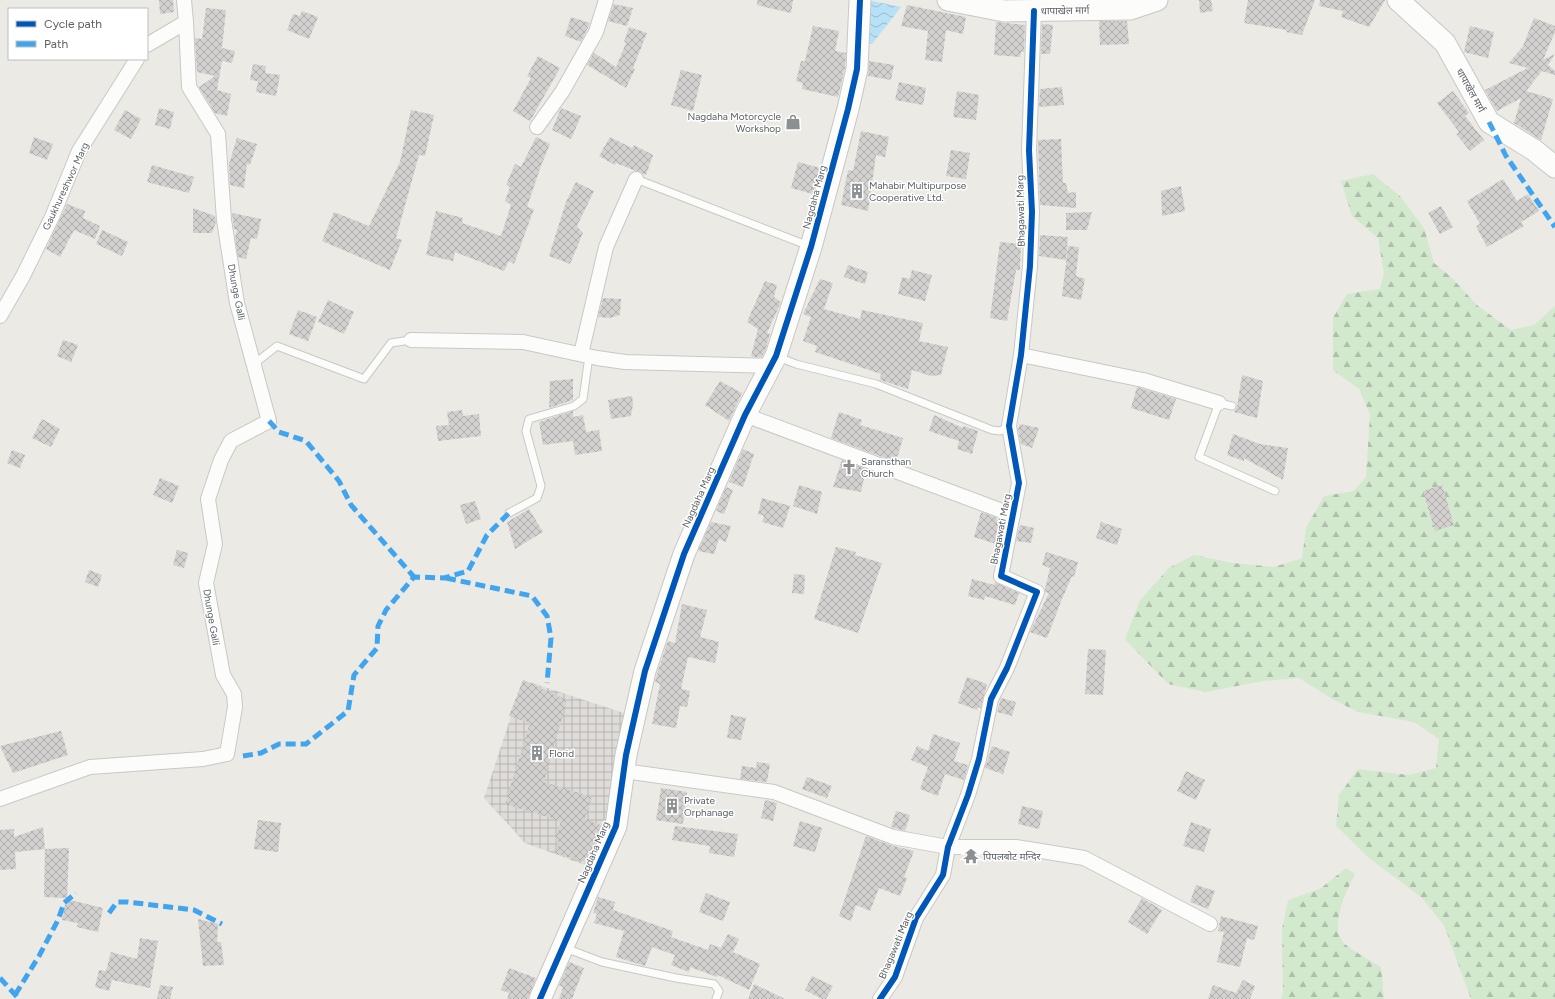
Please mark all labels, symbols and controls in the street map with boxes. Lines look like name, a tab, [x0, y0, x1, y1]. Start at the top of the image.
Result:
street label: धापाखेल मार्ग	[1041, 4, 1090, 17]
legend	[8, 8, 148, 60]
text: Cycle path	[44, 17, 102, 31]
text: Path	[44, 37, 68, 51]
street label: धापाखेल मार्ग	[1453, 66, 1489, 116]
place label: Nagdaha Motorcycle Workshop	[687, 110, 782, 135]
shop icon: Nagdaha Motorcycle Workshop	[784, 113, 802, 131]
street label: Gaukhureshwor Marg	[39, 140, 92, 232]
street label: Nagdaha Marg	[800, 164, 829, 231]
street label: Bhagawati Marg	[1013, 175, 1028, 247]
place label: Mahabir Multipurpose Cooperative Ltd.	[869, 179, 967, 204]
building icon: Mahabir Multipurpose Cooperative Ltd.	[848, 182, 866, 200]
street label: Dhunge Galli	[225, 263, 248, 321]
place label: Saransthan Church	[861, 455, 911, 480]
church icon: Saransthan Church	[840, 458, 858, 476]
street label: Nagdaha Marg	[679, 464, 718, 530]
street label: Bhagawati Marg	[987, 492, 1014, 566]
street label: Dhunge Galli	[200, 588, 223, 646]
building icon: Florid	[528, 744, 546, 762]
place label: Florid	[549, 747, 574, 760]
place label: Private Orphanage	[684, 794, 734, 819]
building icon: Private Orphanage	[663, 797, 681, 815]
street label: Nagdaha Marg	[575, 819, 612, 885]
temple icon: पिपलबोट मन्दिर	[962, 847, 980, 865]
place label: पिपलबोट मन्दिर	[983, 850, 1042, 863]
street label: Bhagawati Marg	[875, 909, 916, 981]

